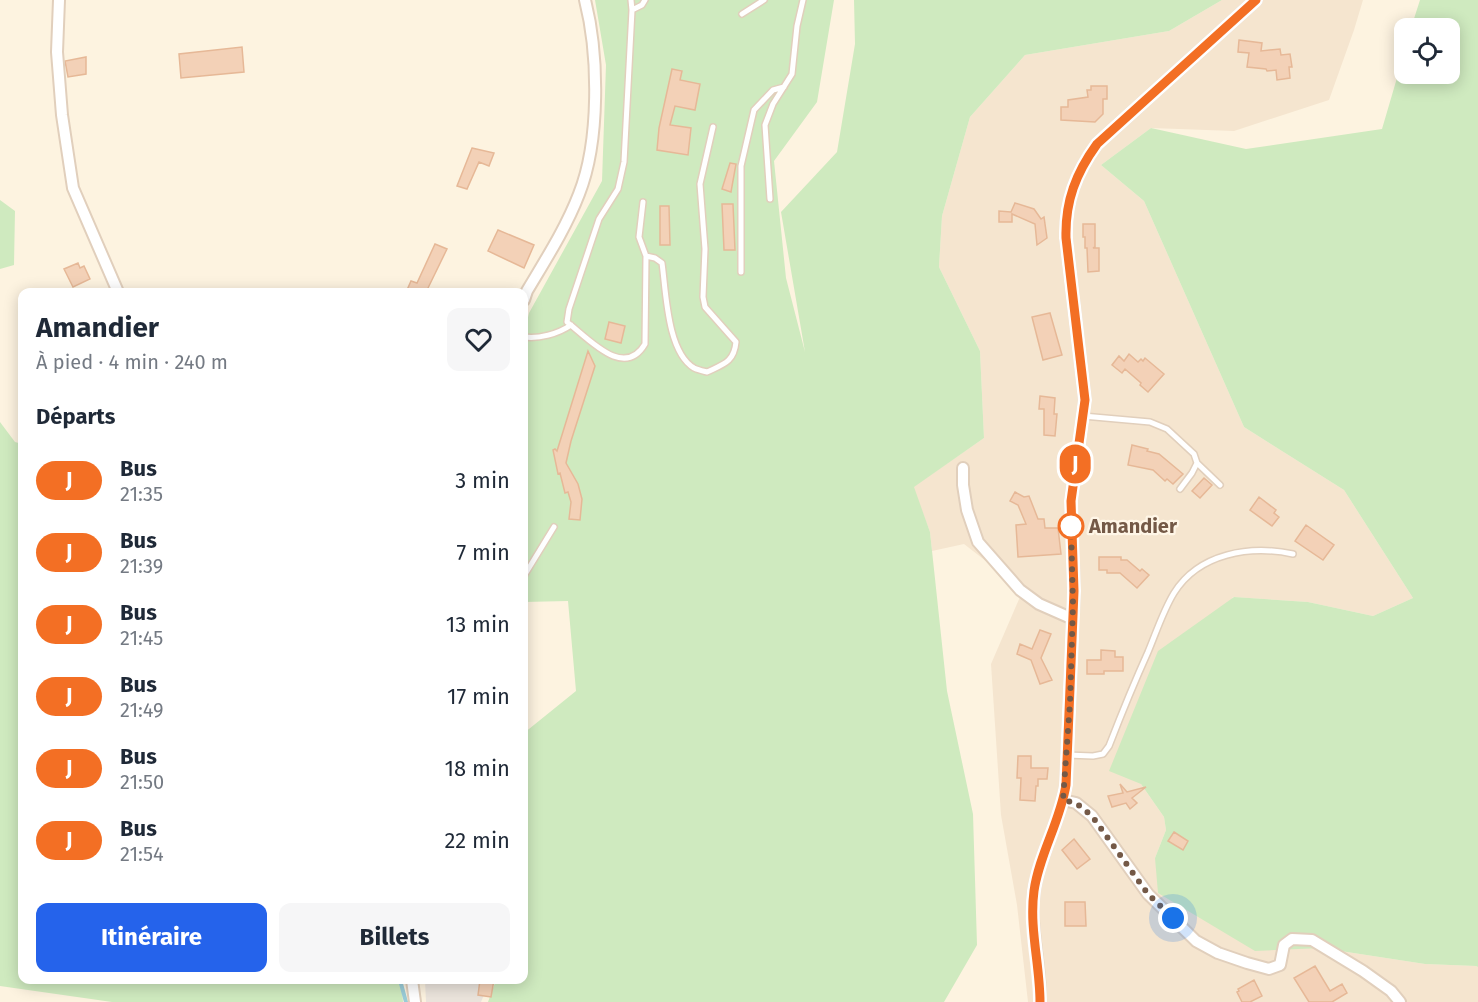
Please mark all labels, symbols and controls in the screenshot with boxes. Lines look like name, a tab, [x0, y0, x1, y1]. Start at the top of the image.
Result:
map controls	[1394, 18, 1460, 84]
button: locate	[1394, 18, 1460, 84]
button: heart	[447, 308, 510, 371]
text: Amandier	[36, 311, 159, 344]
text: À pied · 4 min · 240 m	[36, 350, 228, 374]
text: Départs	[36, 403, 115, 430]
line badge: J	[1056, 444, 1094, 484]
text: J	[1072, 451, 1078, 477]
text: Bus	[120, 455, 157, 482]
text: J	[66, 467, 72, 493]
text: 3 min	[455, 467, 510, 494]
text: 21:35	[120, 482, 163, 506]
marker: Amandier	[1058, 513, 1084, 539]
place label: Amandier	[1088, 514, 1178, 538]
text: Bus	[120, 527, 157, 554]
text: J	[66, 539, 72, 565]
text: 7 min	[456, 539, 510, 566]
text: 21:39	[120, 554, 163, 578]
text: Bus	[120, 599, 157, 626]
text: J	[66, 611, 72, 637]
text: 13 min	[446, 611, 510, 638]
text: 21:45	[120, 626, 163, 650]
text: Bus	[120, 671, 157, 698]
text: J	[66, 683, 72, 709]
text: 17 min	[447, 683, 510, 710]
text: 21:49	[120, 698, 164, 722]
text: Bus	[120, 743, 157, 770]
text: J	[66, 755, 72, 781]
text: 18 min	[445, 755, 510, 782]
text: 21:50	[120, 770, 164, 794]
text: Bus	[120, 815, 157, 842]
text: J	[66, 827, 72, 853]
text: 22 min	[444, 827, 510, 854]
text: 21:54	[120, 842, 164, 866]
button: Itinéraire	[36, 903, 267, 972]
button: Billets	[279, 903, 510, 972]
your location	[1158, 903, 1188, 933]

